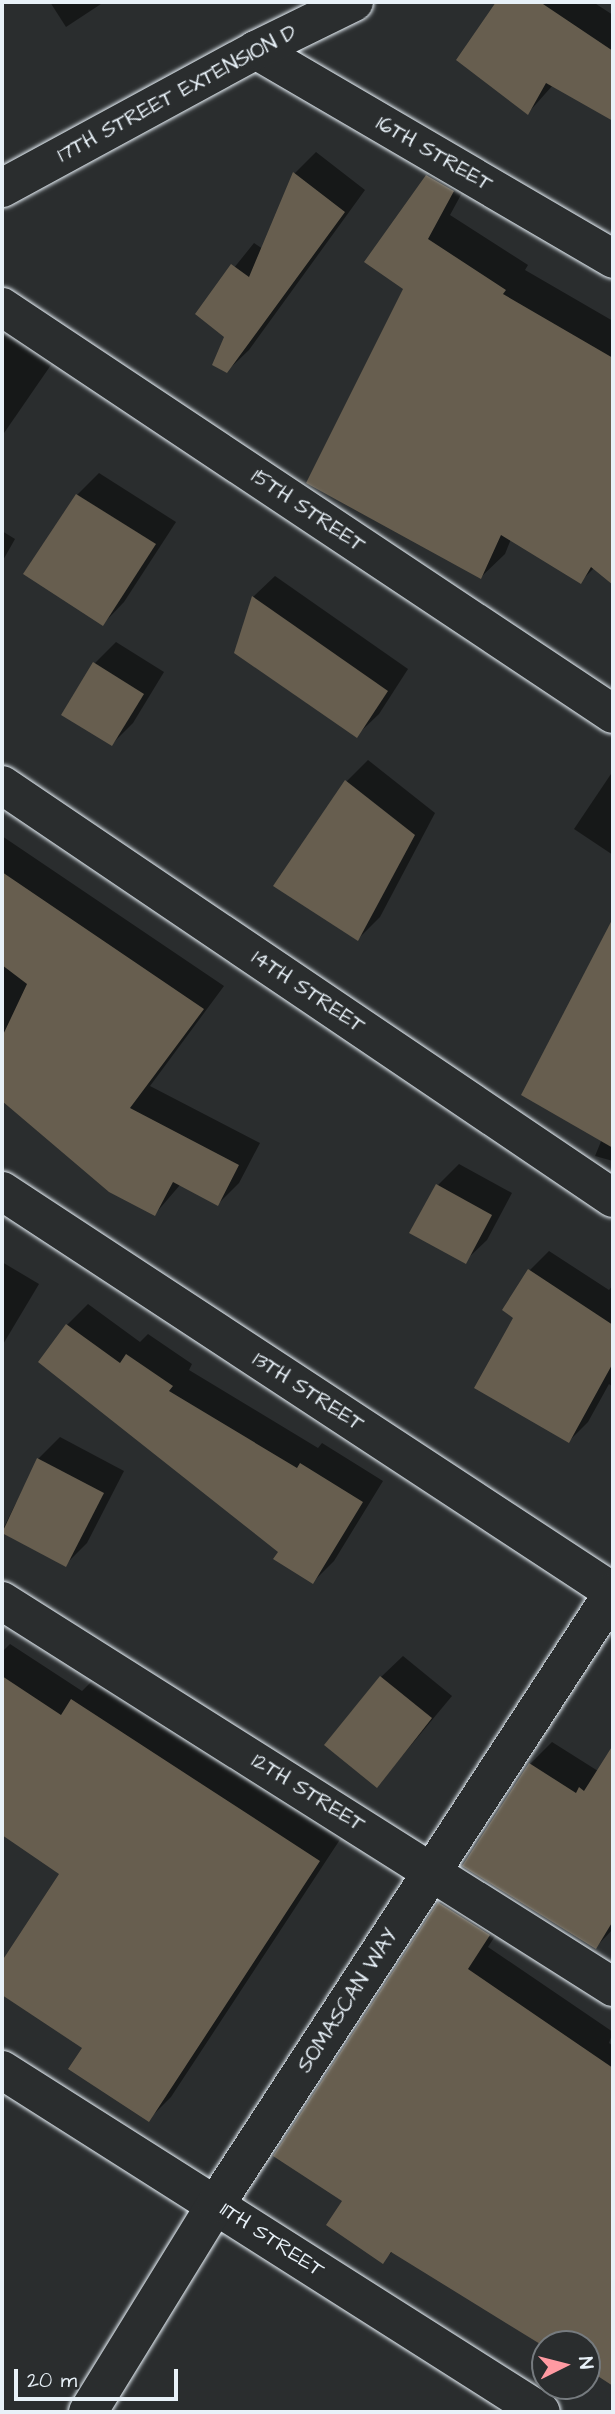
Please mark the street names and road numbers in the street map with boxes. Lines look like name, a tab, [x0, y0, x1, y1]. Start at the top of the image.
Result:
street label: 17TH STREET EXTENSION D	[53, 20, 301, 168]
street label: 16TH STREET	[372, 111, 496, 197]
street label: 15TH STREET	[247, 464, 369, 558]
street label: 14TH STREET	[247, 945, 369, 1039]
street label: 13TH STREET	[248, 1347, 368, 1437]
street label: 12TH STREET	[247, 1748, 369, 1838]
street label: SOMASCAN WAY	[292, 1924, 404, 2078]
street label: 11TH STREET	[215, 2197, 329, 2283]

